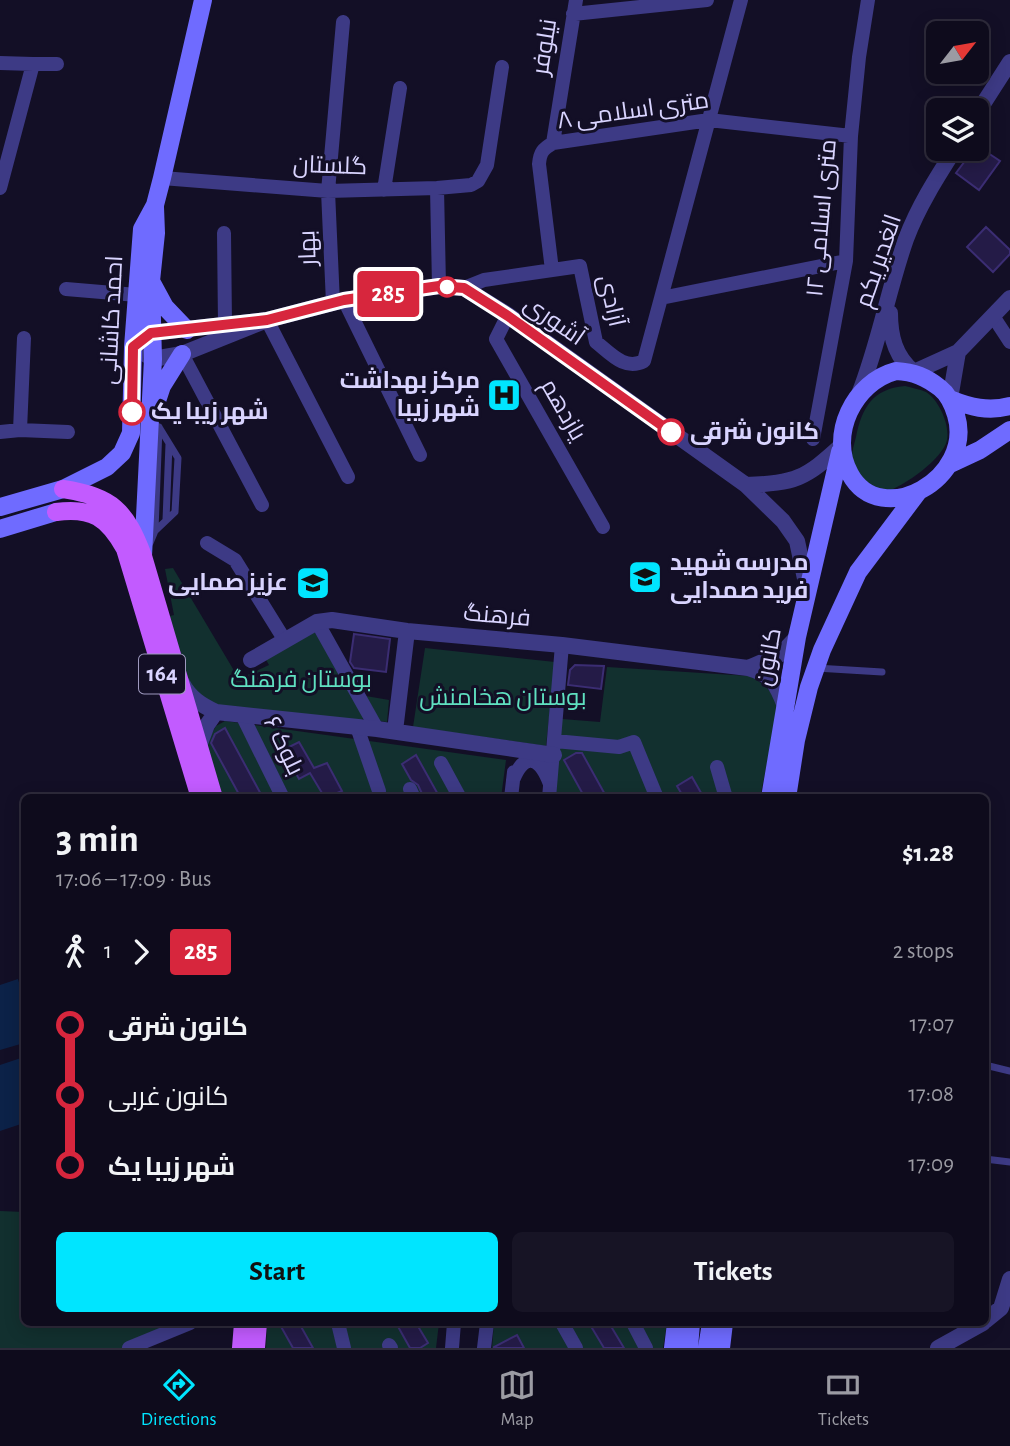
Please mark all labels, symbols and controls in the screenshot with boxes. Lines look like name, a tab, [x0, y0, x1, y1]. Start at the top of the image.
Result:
street label: نیلوفر	[528, 17, 561, 79]
north arrow	[926, 21, 989, 84]
map controls	[926, 21, 989, 161]
street label: ۸ متری اسلامی	[556, 88, 711, 135]
button: layers	[926, 98, 989, 161]
street label: ۱۲ متری اسلامی	[803, 138, 842, 298]
street label: گلستان	[292, 153, 368, 180]
street label: الغدیر یکم	[852, 211, 909, 312]
street label: بهار	[295, 230, 322, 268]
street label: احمد کاشانی	[96, 255, 128, 385]
line badge: 285	[348, 271, 428, 317]
street label: آزادی	[592, 272, 631, 330]
unlabelled marker	[437, 277, 457, 297]
text: 285	[371, 282, 405, 306]
street label: آشوری	[519, 290, 590, 351]
place label: مرکز بهداشت شهر زیبا	[340, 367, 480, 422]
street label: یازدهم	[533, 375, 590, 447]
hospital icon: مرکز بهداشت شهر زیبا	[485, 376, 523, 414]
place label: شهر زیبا یک	[151, 398, 268, 425]
marker: شهر زیبا یک	[119, 399, 145, 425]
place label: کانون شرقی	[690, 418, 819, 445]
marker: کانون شرقی	[658, 419, 684, 445]
place label: مدرسه شهید فرید صمدایی	[670, 549, 809, 604]
school or university icon: مدرسه شهید فرید صمدایی	[626, 558, 664, 596]
school or university icon: عزیز صمایی	[294, 564, 332, 602]
place label: عزیز صمایی	[168, 571, 288, 596]
street label: فرهنگ	[462, 601, 532, 631]
street label: کانون	[752, 626, 787, 688]
road number: 164	[139, 654, 185, 694]
park label: بوستان فرهنگ	[230, 668, 372, 693]
park label: بوستان هخامنش	[419, 685, 587, 711]
street label: بلوک ۶	[259, 713, 307, 779]
text: 3 min	[56, 821, 139, 859]
text: $1.28	[902, 840, 954, 866]
text: 17:06 – 17:09 · Bus	[56, 868, 211, 891]
icon: walk	[56, 933, 94, 971]
icon: forward	[122, 933, 160, 971]
text: 1	[104, 940, 112, 963]
text: 285	[184, 940, 217, 964]
text: 2 stops	[893, 940, 954, 963]
text: 17:07	[909, 1013, 954, 1036]
text: کانون شرقی	[108, 1014, 248, 1040]
text: 17:08	[908, 1083, 954, 1106]
text: کانون غربی	[108, 1084, 229, 1110]
text: 17:09	[908, 1153, 954, 1176]
text: شهر زیبا یک	[108, 1154, 235, 1180]
button: Start	[56, 1232, 498, 1312]
button: Tickets	[512, 1232, 954, 1312]
tab: Directions	[141, 1366, 217, 1431]
tab: Map	[498, 1366, 536, 1431]
tab: Tickets	[818, 1366, 869, 1431]

